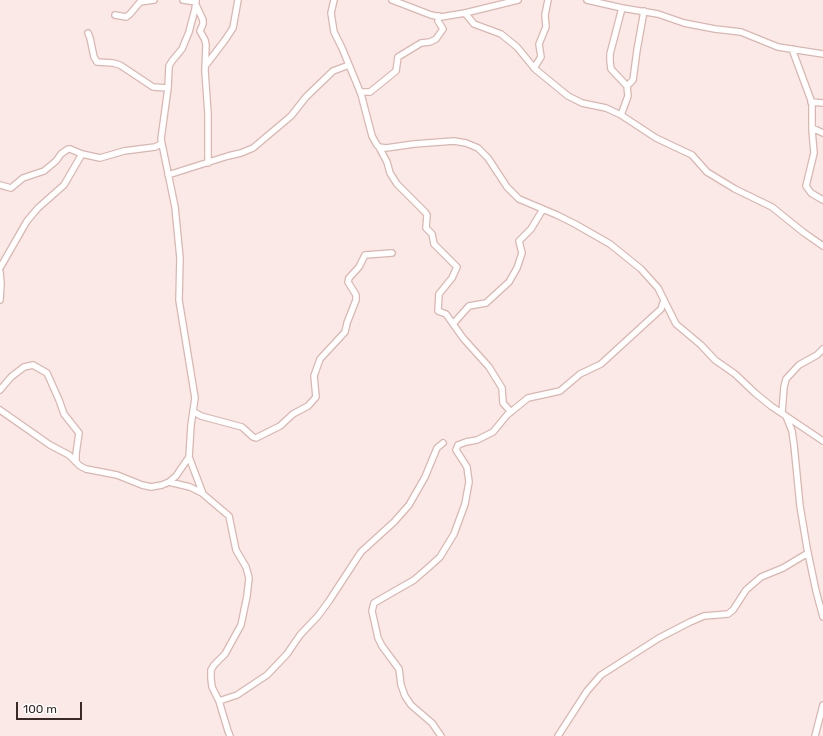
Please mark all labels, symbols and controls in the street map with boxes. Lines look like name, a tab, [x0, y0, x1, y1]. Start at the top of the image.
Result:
scale bar	[18, 694, 84, 720]
text: 100 m	[23, 702, 57, 716]

